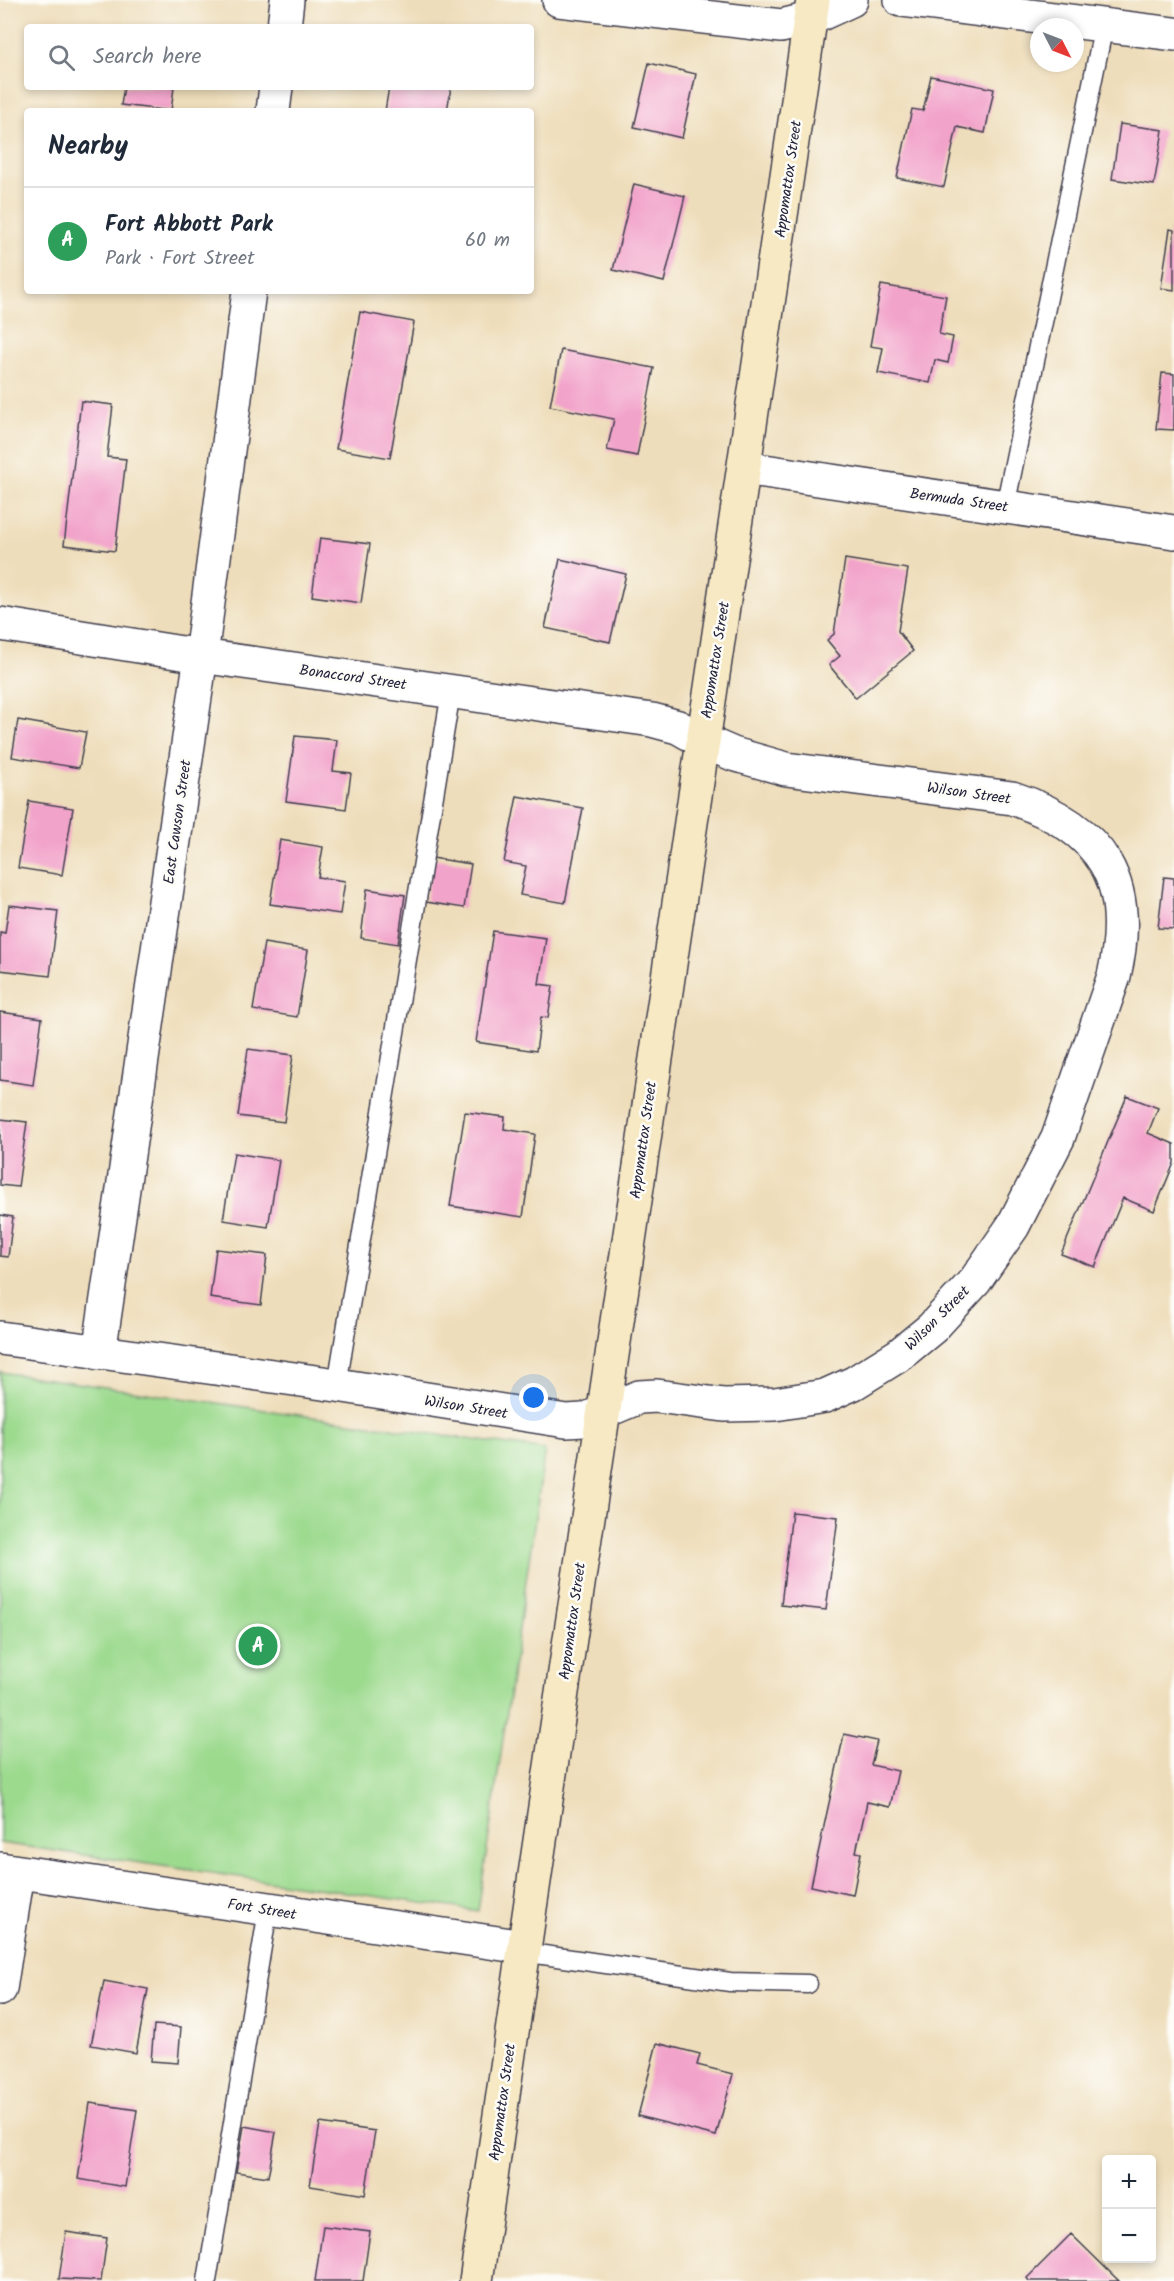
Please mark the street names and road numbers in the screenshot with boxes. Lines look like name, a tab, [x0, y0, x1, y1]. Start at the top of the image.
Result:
street label: Appomattox Street	[769, 119, 809, 239]
street label: Bermuda Street	[908, 482, 1010, 520]
street label: Appomattox Street	[695, 600, 737, 720]
street label: Bonaccord Street	[298, 659, 408, 697]
street label: East Cawson Street	[157, 758, 199, 886]
street label: Wilson Street	[925, 776, 1012, 812]
street label: Appomattox Street	[624, 1080, 664, 1200]
street label: Wilson Street	[899, 1280, 976, 1357]
street label: Wilson Street	[422, 1390, 509, 1426]
street label: Appomattox Street	[553, 1561, 593, 1681]
street label: Fort Street	[226, 1893, 298, 1927]
street label: Appomattox Street	[483, 2042, 523, 2162]

